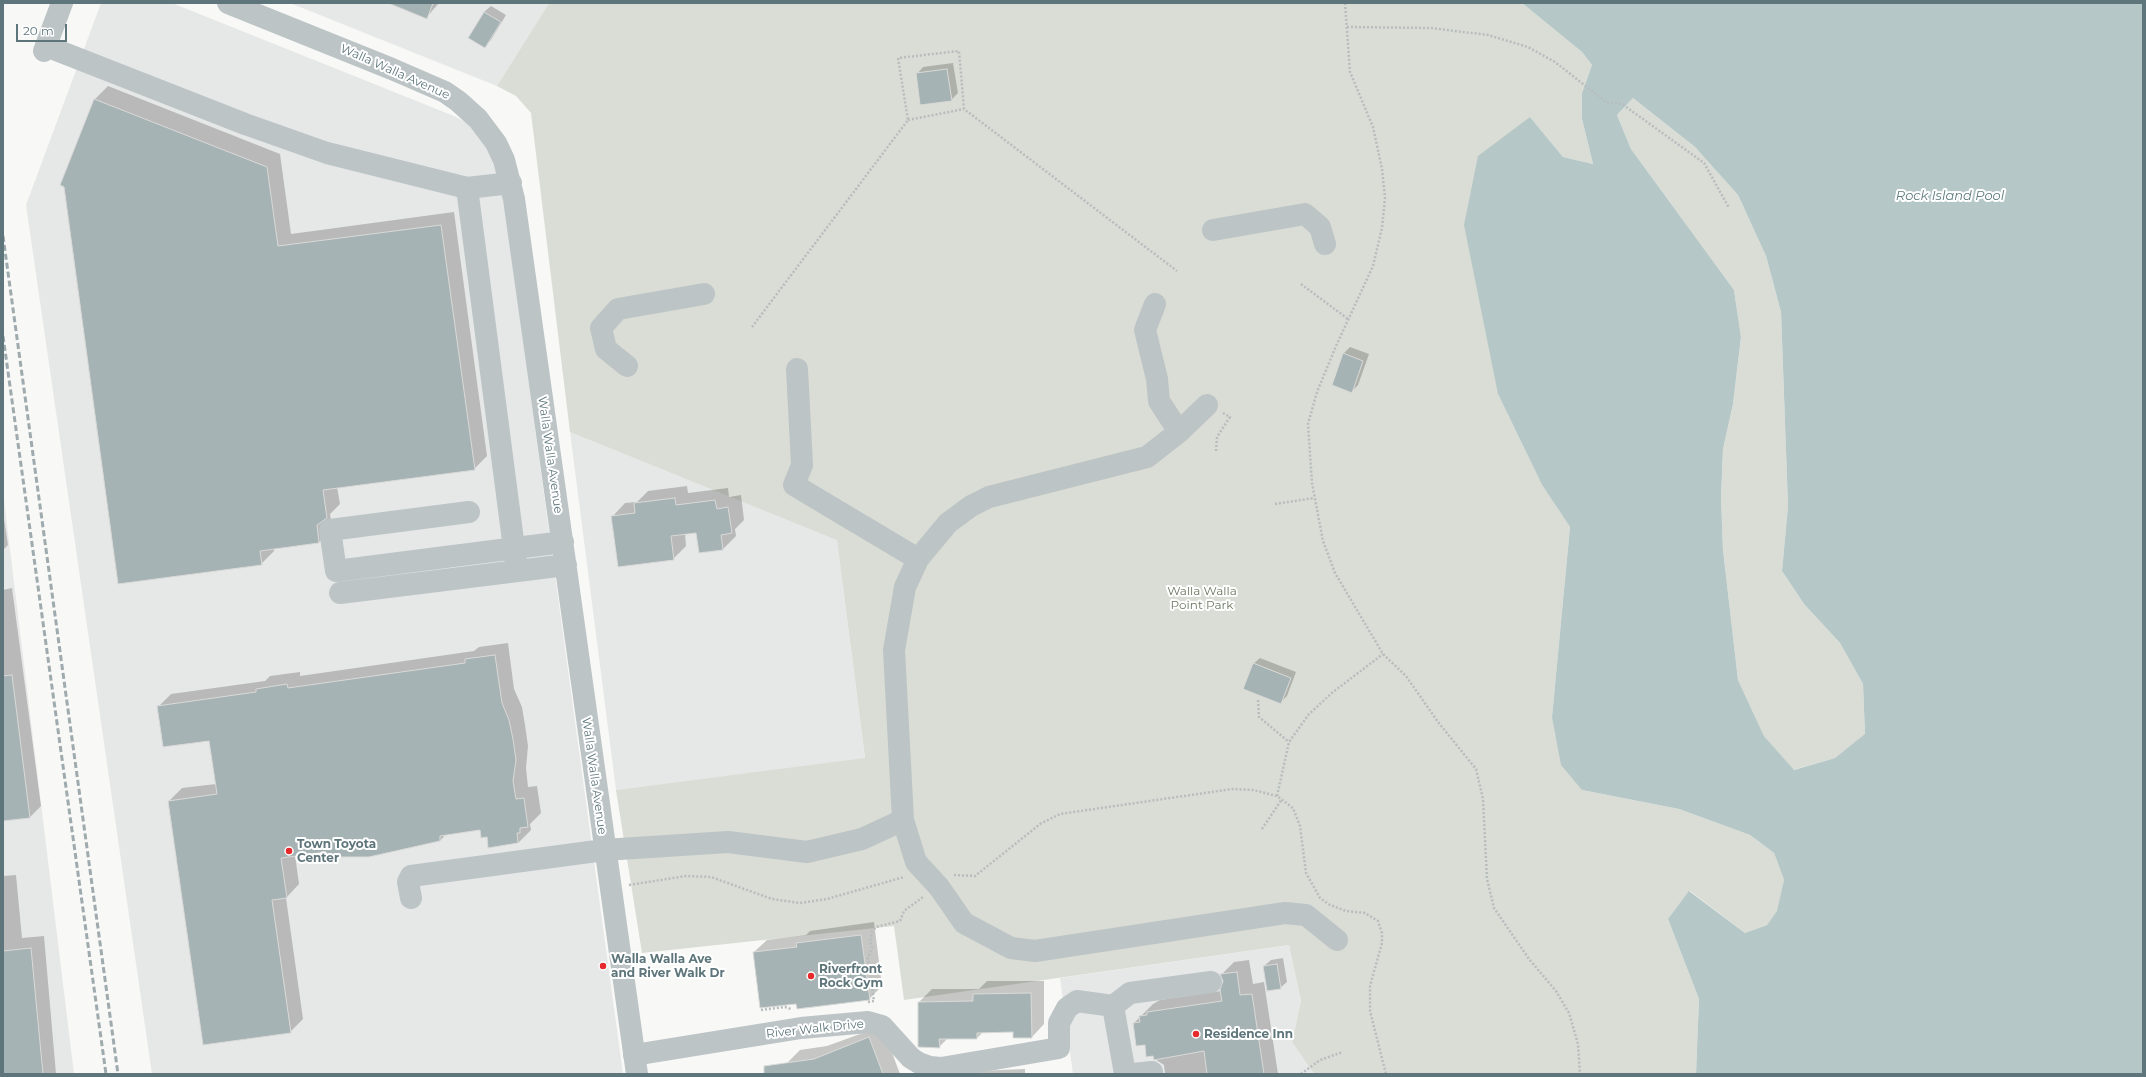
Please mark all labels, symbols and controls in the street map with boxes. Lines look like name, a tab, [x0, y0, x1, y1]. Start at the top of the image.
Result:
scale bar	[18, 16, 69, 42]
text: 20 m	[23, 23, 54, 38]
street label: Walla Walla Avenue	[338, 41, 452, 103]
water label: Rock Island Pool	[1896, 188, 2004, 204]
street label: Walla Walla Avenue	[535, 395, 565, 515]
park label: Walla Walla Point Park	[1167, 584, 1237, 612]
street label: Walla Walla Avenue	[579, 716, 609, 836]
place label: Town Toyota Center	[297, 837, 376, 865]
marker: Town Toyota Center	[284, 846, 294, 856]
place label: Walla Walla Ave and River Walk Dr	[611, 952, 725, 980]
marker: Walla Walla Ave and River Walk Dr	[598, 961, 608, 971]
place label: Riverfront Rock Gym	[819, 962, 883, 990]
marker: Riverfront Rock Gym	[806, 971, 816, 981]
street label: River Walk Drive	[765, 1017, 865, 1041]
place label: Residence Inn	[1204, 1027, 1293, 1041]
marker: Residence Inn	[1191, 1029, 1201, 1039]

